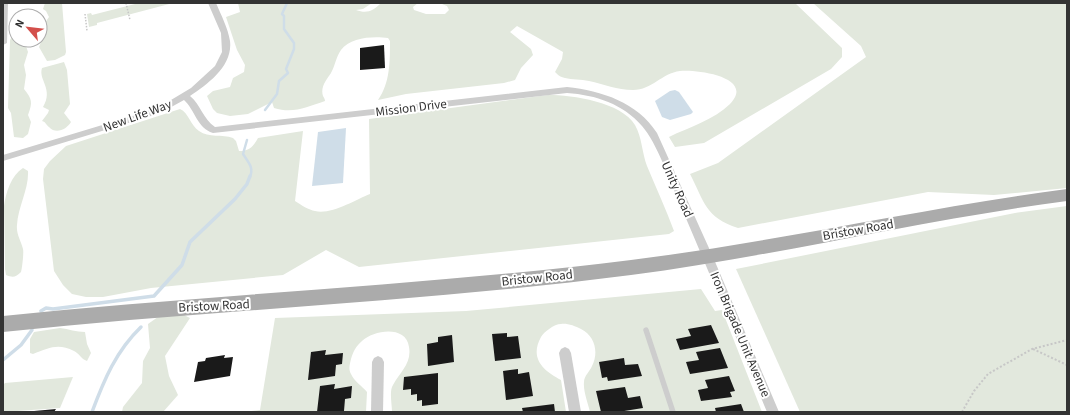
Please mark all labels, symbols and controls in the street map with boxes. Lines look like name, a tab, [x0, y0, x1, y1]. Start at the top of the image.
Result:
north arrow	[8, 8, 48, 48]
text: N	[11, 17, 28, 30]
street label: New Life Way	[101, 95, 174, 137]
street label: Mission Drive	[374, 95, 448, 121]
street label: Unity Road	[657, 158, 697, 220]
street label: Bristow Road	[821, 215, 895, 245]
street label: Bristow Road	[501, 265, 574, 291]
street label: Iron Brigade Unit Avenue	[705, 269, 775, 400]
street label: Bristow Road	[178, 295, 250, 317]

